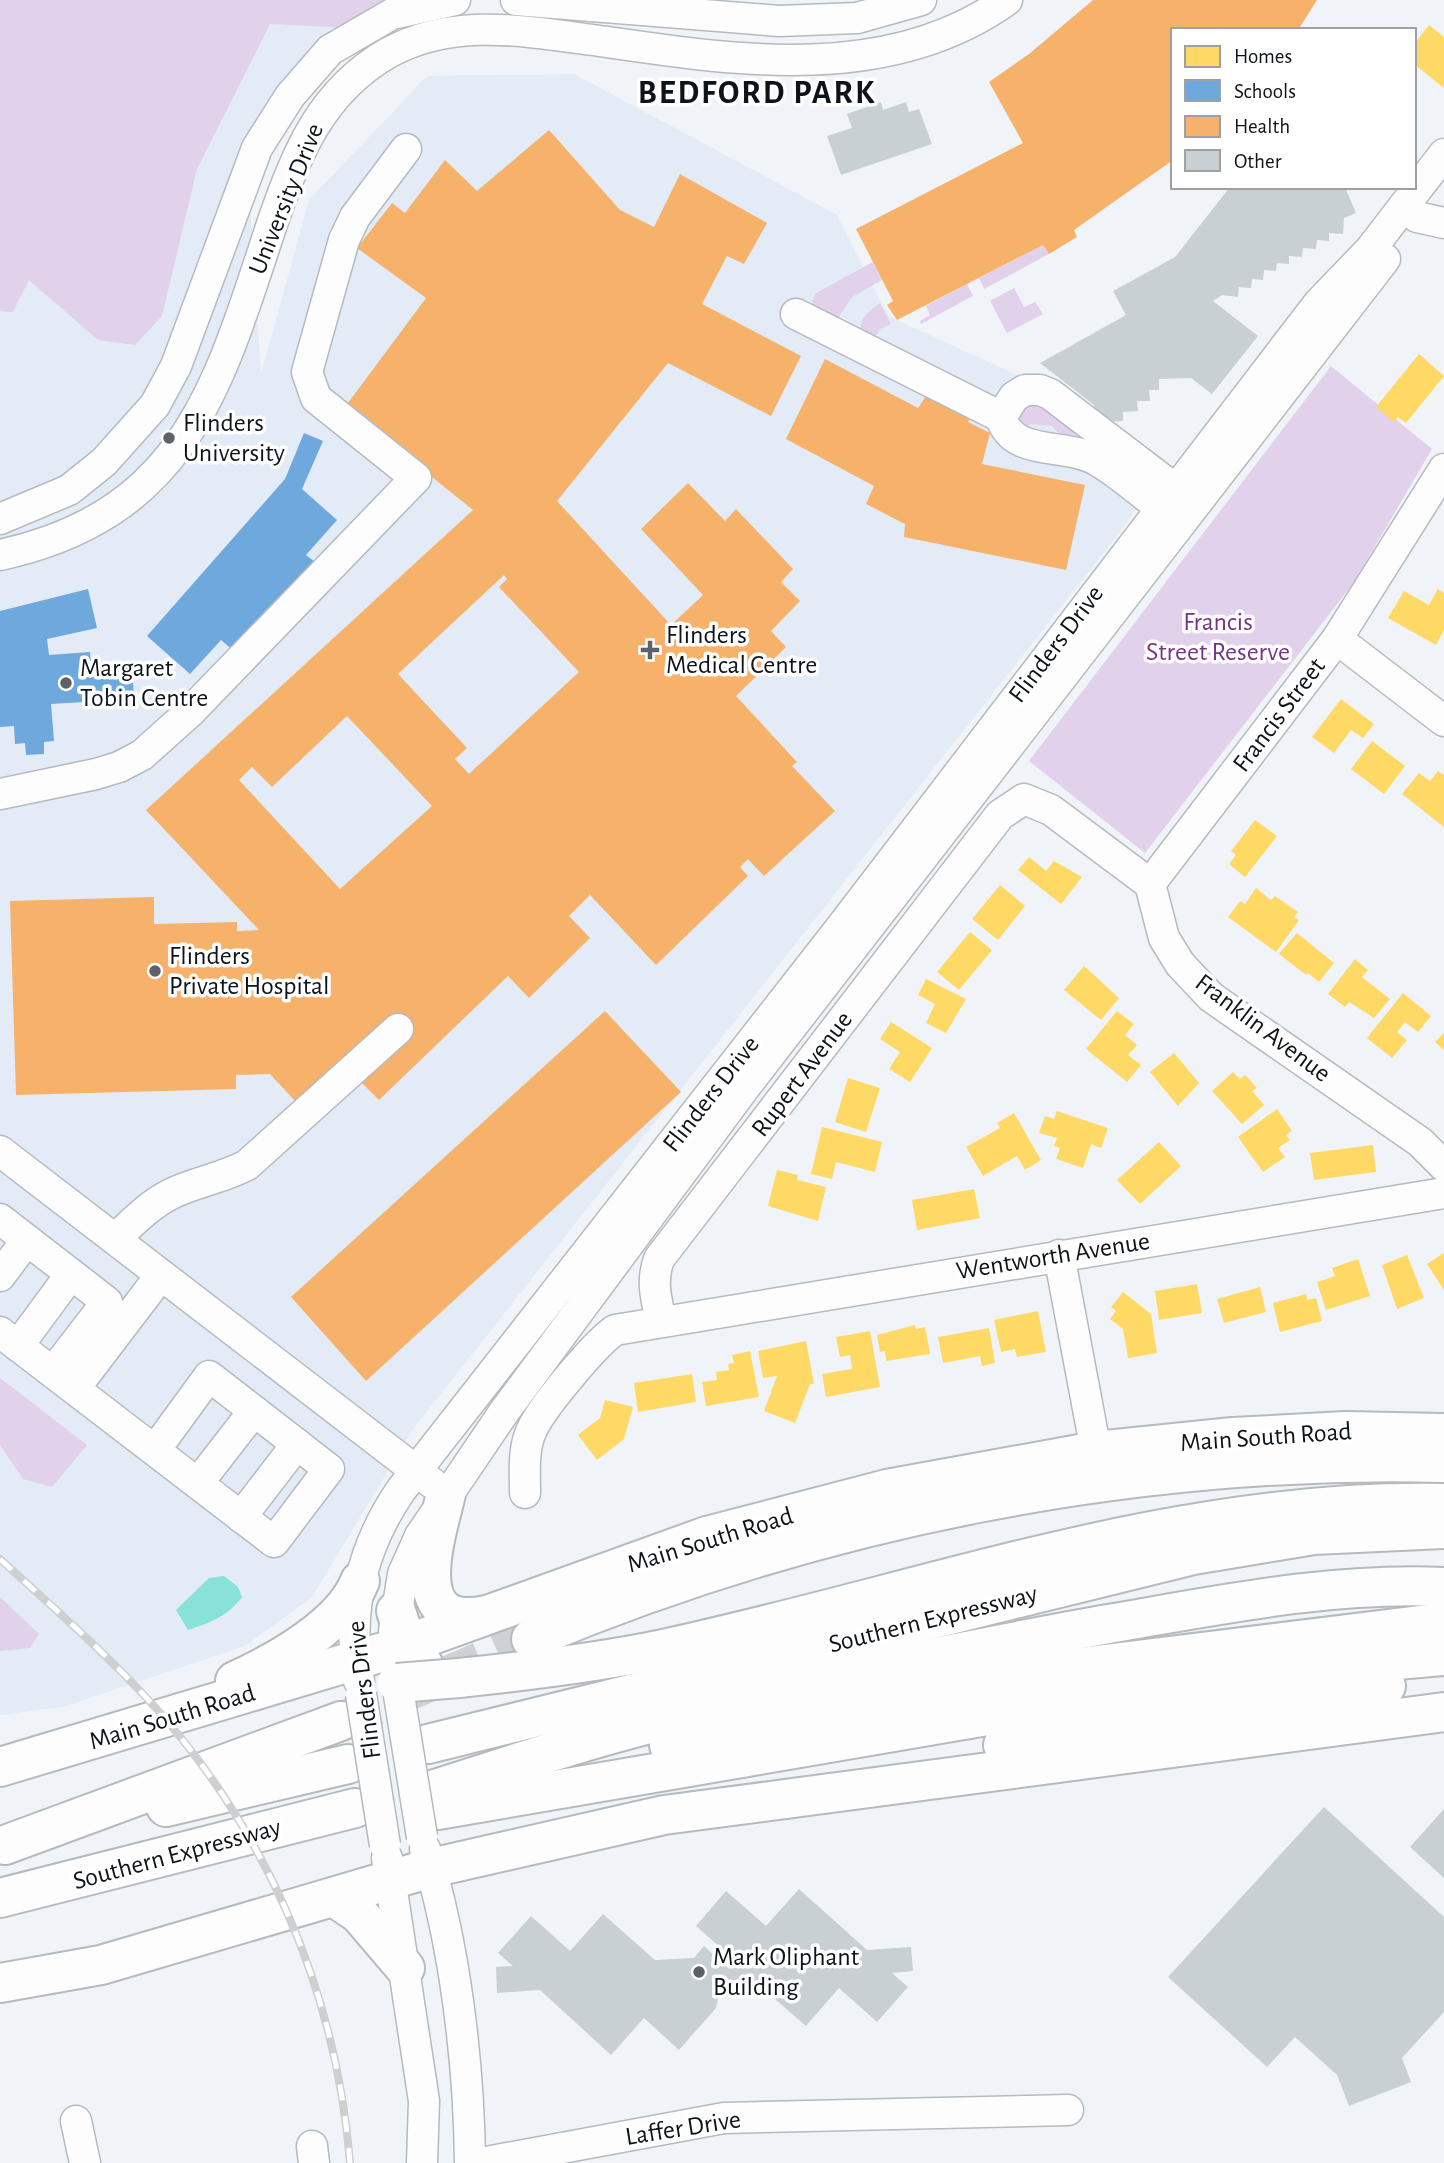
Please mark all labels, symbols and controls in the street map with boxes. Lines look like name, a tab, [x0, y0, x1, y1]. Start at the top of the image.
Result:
legend	[1171, 28, 1416, 189]
text: Homes	[1234, 46, 1292, 67]
district label: BEDFORD PARK	[638, 77, 876, 110]
text: Schools	[1234, 81, 1296, 102]
text: Health	[1234, 116, 1290, 137]
street label: University Drive	[244, 120, 328, 278]
text: Other	[1234, 151, 1282, 172]
place label: Flinders University	[183, 410, 285, 466]
marker: Flinders University	[161, 430, 177, 446]
street label: Flinders Drive	[1004, 581, 1108, 707]
park label: Francis Street Reserve	[1146, 609, 1290, 665]
place label: Flinders Medical Centre	[666, 622, 817, 678]
marker: Flinders Medical Centre	[640, 640, 660, 660]
street label: Francis Street	[1228, 653, 1330, 777]
place label: Margaret Tobin Centre	[80, 655, 208, 711]
marker: Margaret Tobin Centre	[58, 675, 74, 691]
place label: Flinders Private Hospital	[169, 943, 330, 999]
marker: Flinders Private Hospital	[147, 963, 163, 979]
street label: Franklin Avenue	[1191, 969, 1335, 1087]
street label: Rupert Avenue	[747, 1007, 857, 1141]
street label: Flinders Drive	[658, 1031, 764, 1157]
street label: Wentworth Avenue	[954, 1228, 1152, 1284]
street label: Main South Road	[1179, 1418, 1353, 1456]
street label: Main South Road	[624, 1502, 796, 1578]
street label: Southern Expressway	[826, 1581, 1040, 1657]
street label: Flinders Drive	[343, 1619, 385, 1761]
street label: Main South Road	[86, 1679, 258, 1755]
street label: Southern Expressway	[70, 1814, 284, 1894]
place label: Mark Oliphant Building	[713, 1944, 859, 2000]
marker: Mark Oliphant Building	[691, 1964, 707, 1980]
street label: Laffer Drive	[623, 2106, 743, 2150]

